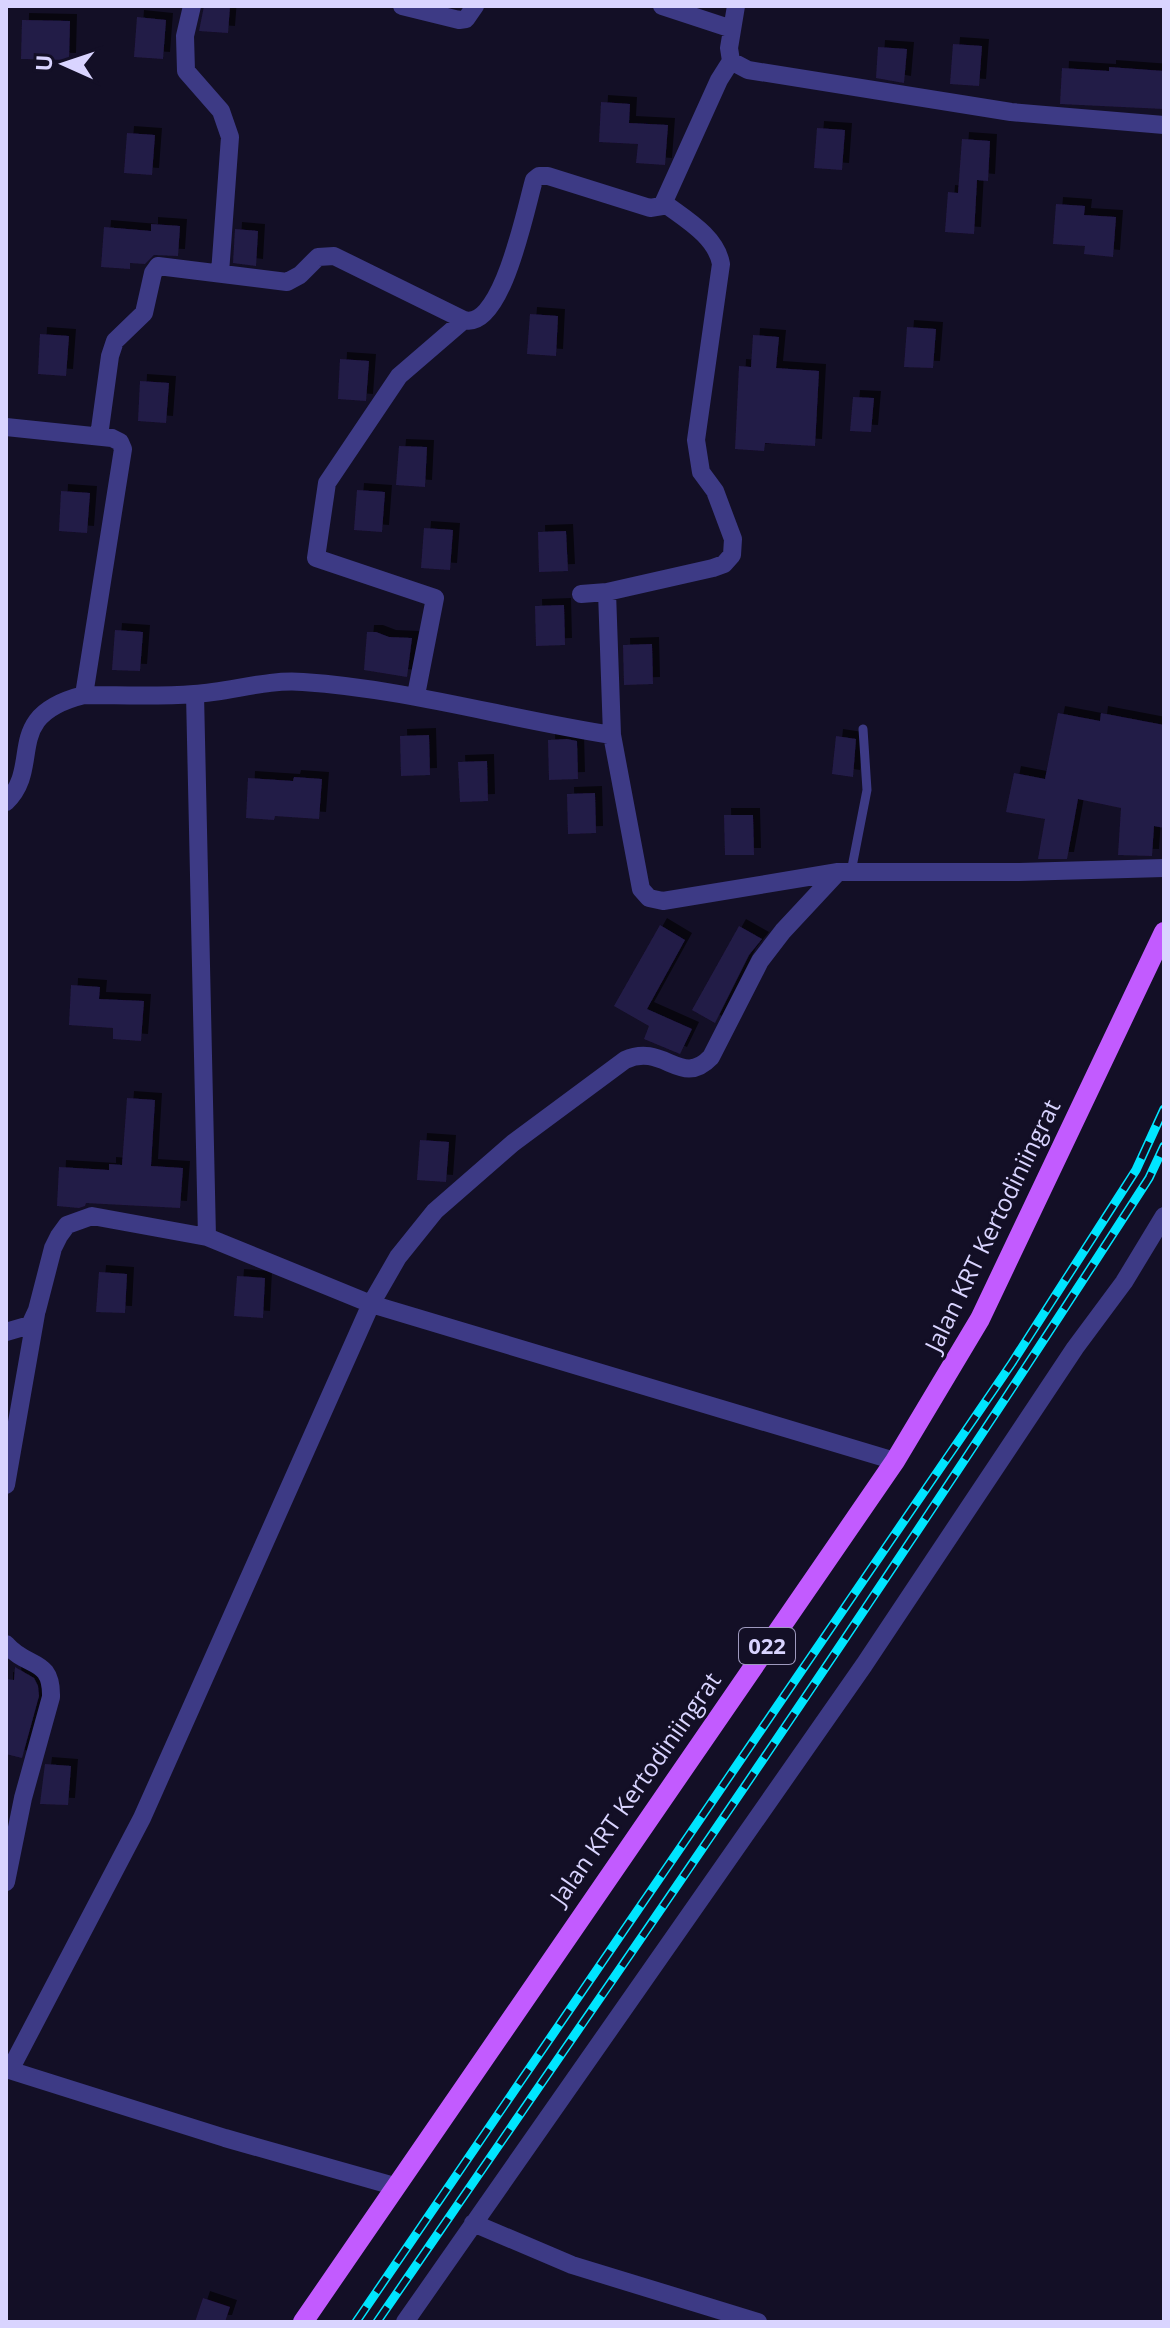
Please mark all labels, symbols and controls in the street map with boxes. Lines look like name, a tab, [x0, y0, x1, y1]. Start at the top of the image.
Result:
north arrow	[24, 24, 104, 104]
text: U	[28, 54, 58, 72]
street label: Jalan KRT Kertodiniingrat	[915, 1094, 1067, 1359]
road number: 022	[739, 1628, 795, 1664]
street label: Jalan KRT Kertodiniingrat	[541, 1665, 728, 1913]

